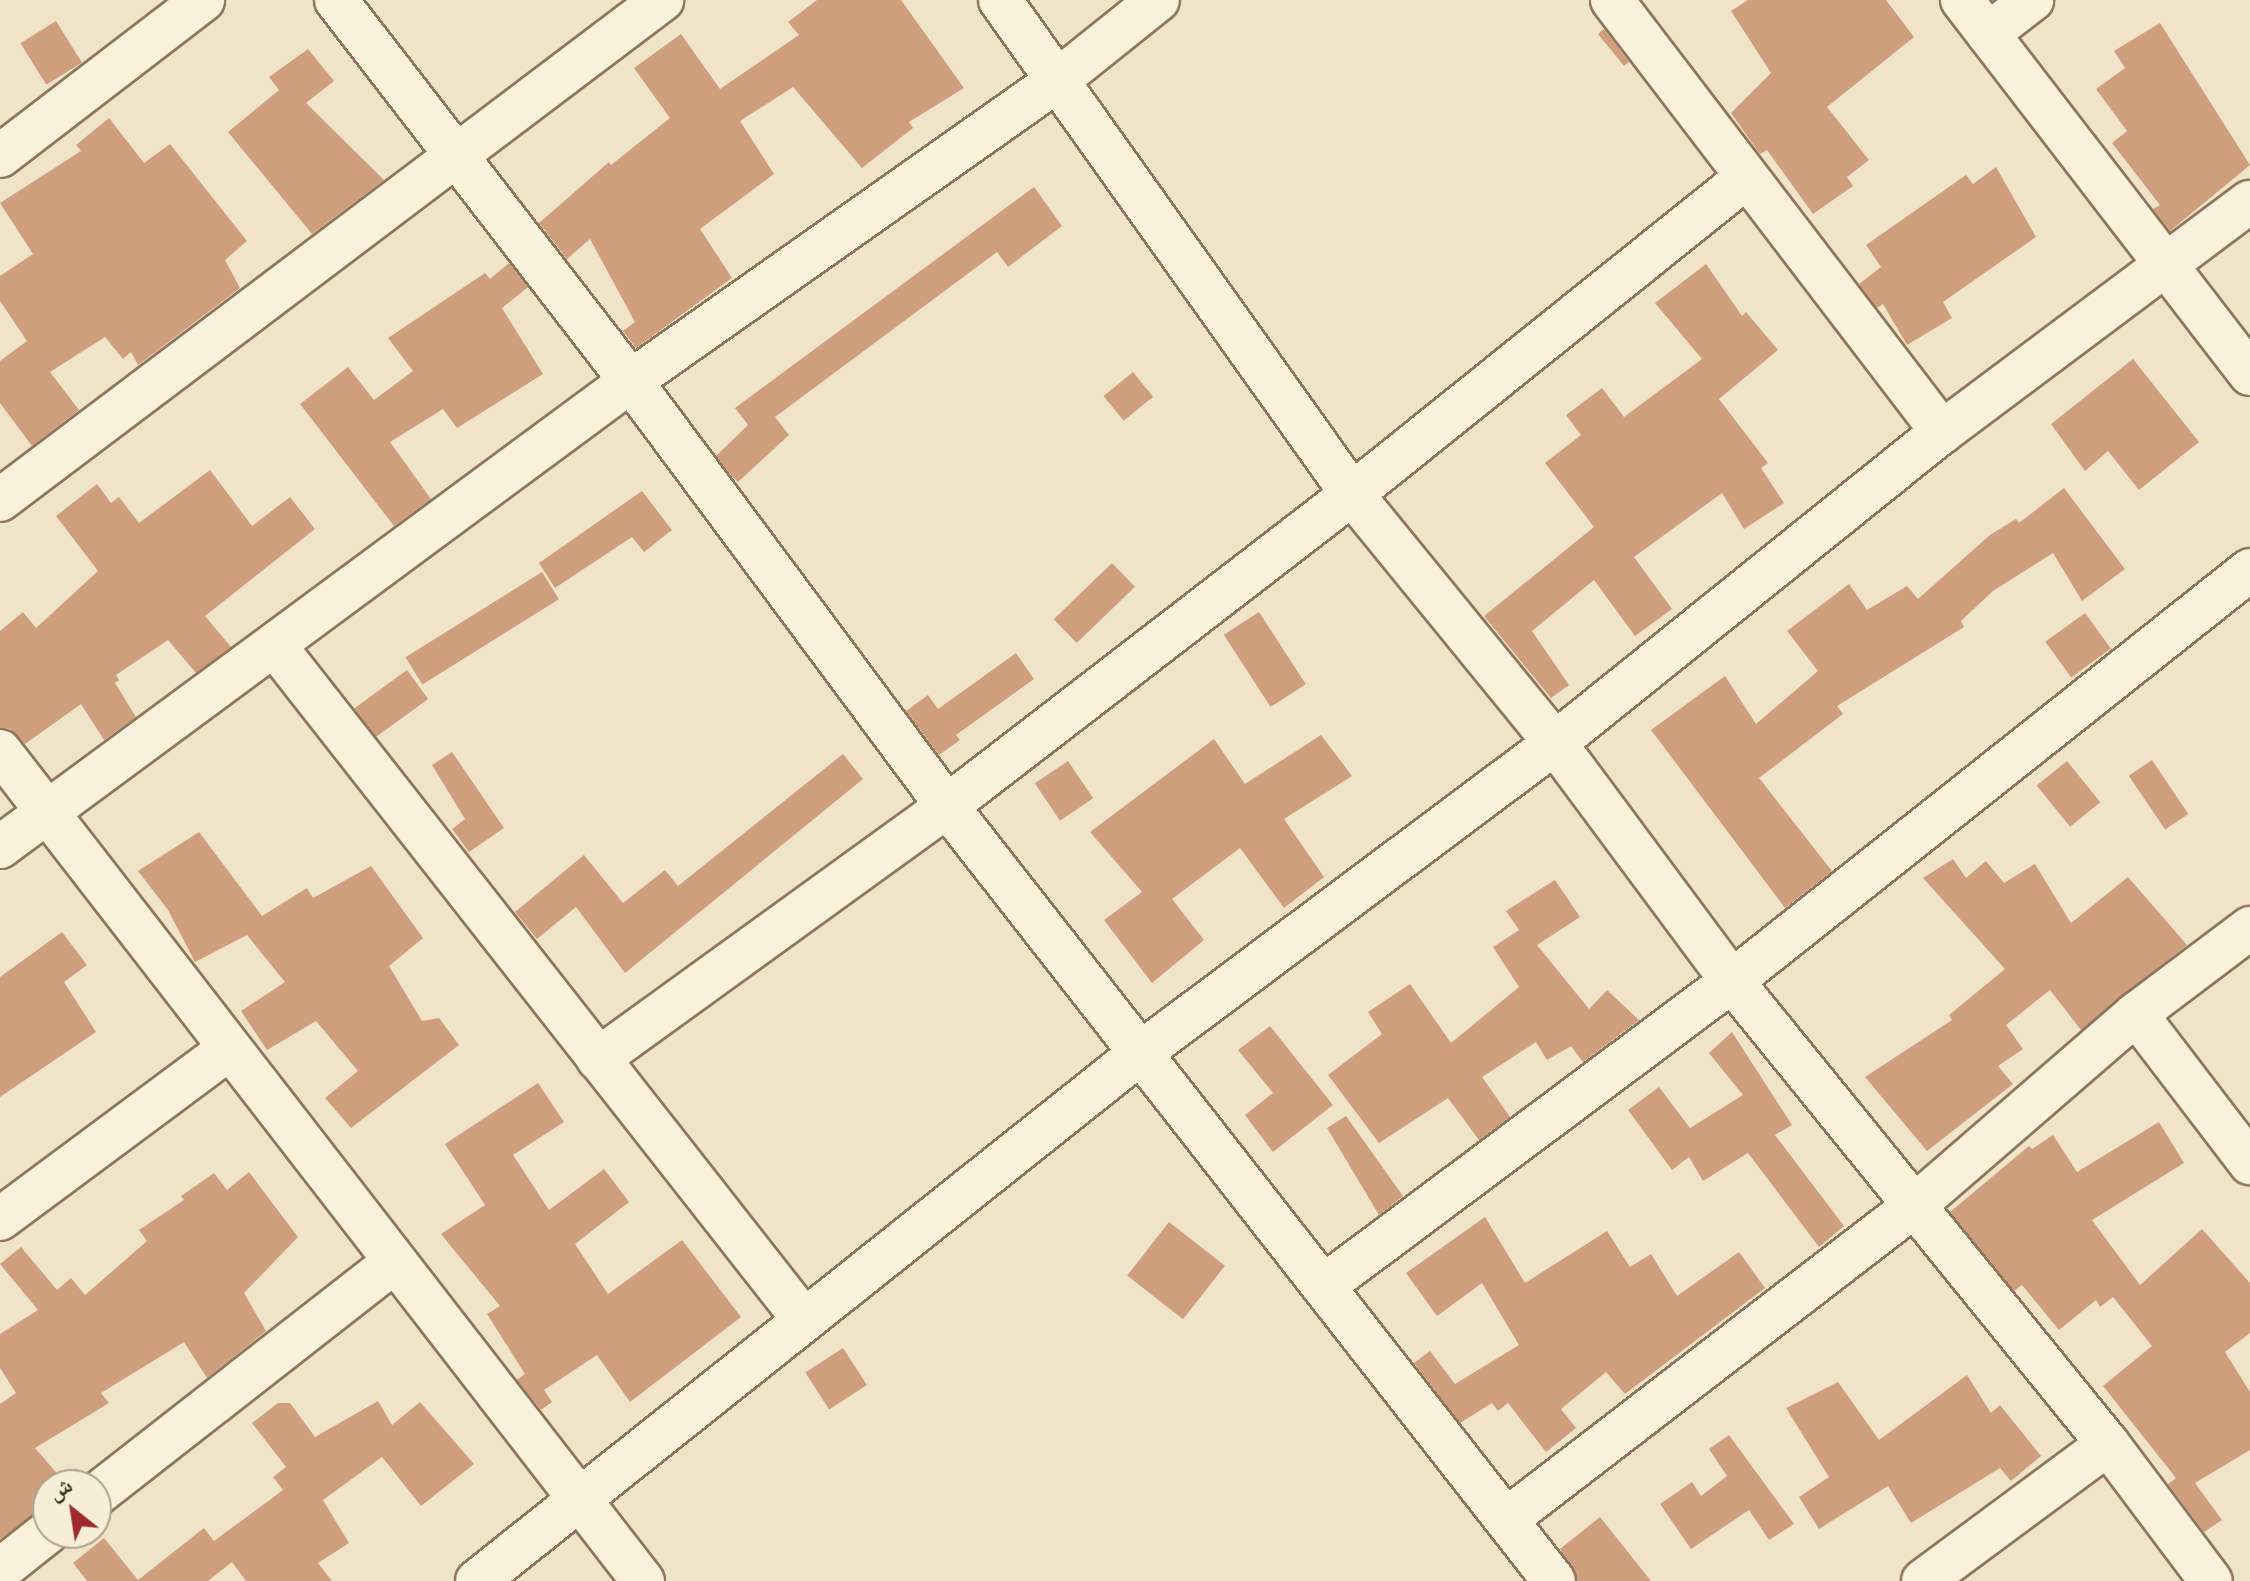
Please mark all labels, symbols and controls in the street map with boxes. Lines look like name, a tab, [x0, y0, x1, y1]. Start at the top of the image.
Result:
north arrow	[32, 1469, 112, 1549]
text: ش	[42, 1469, 79, 1510]

